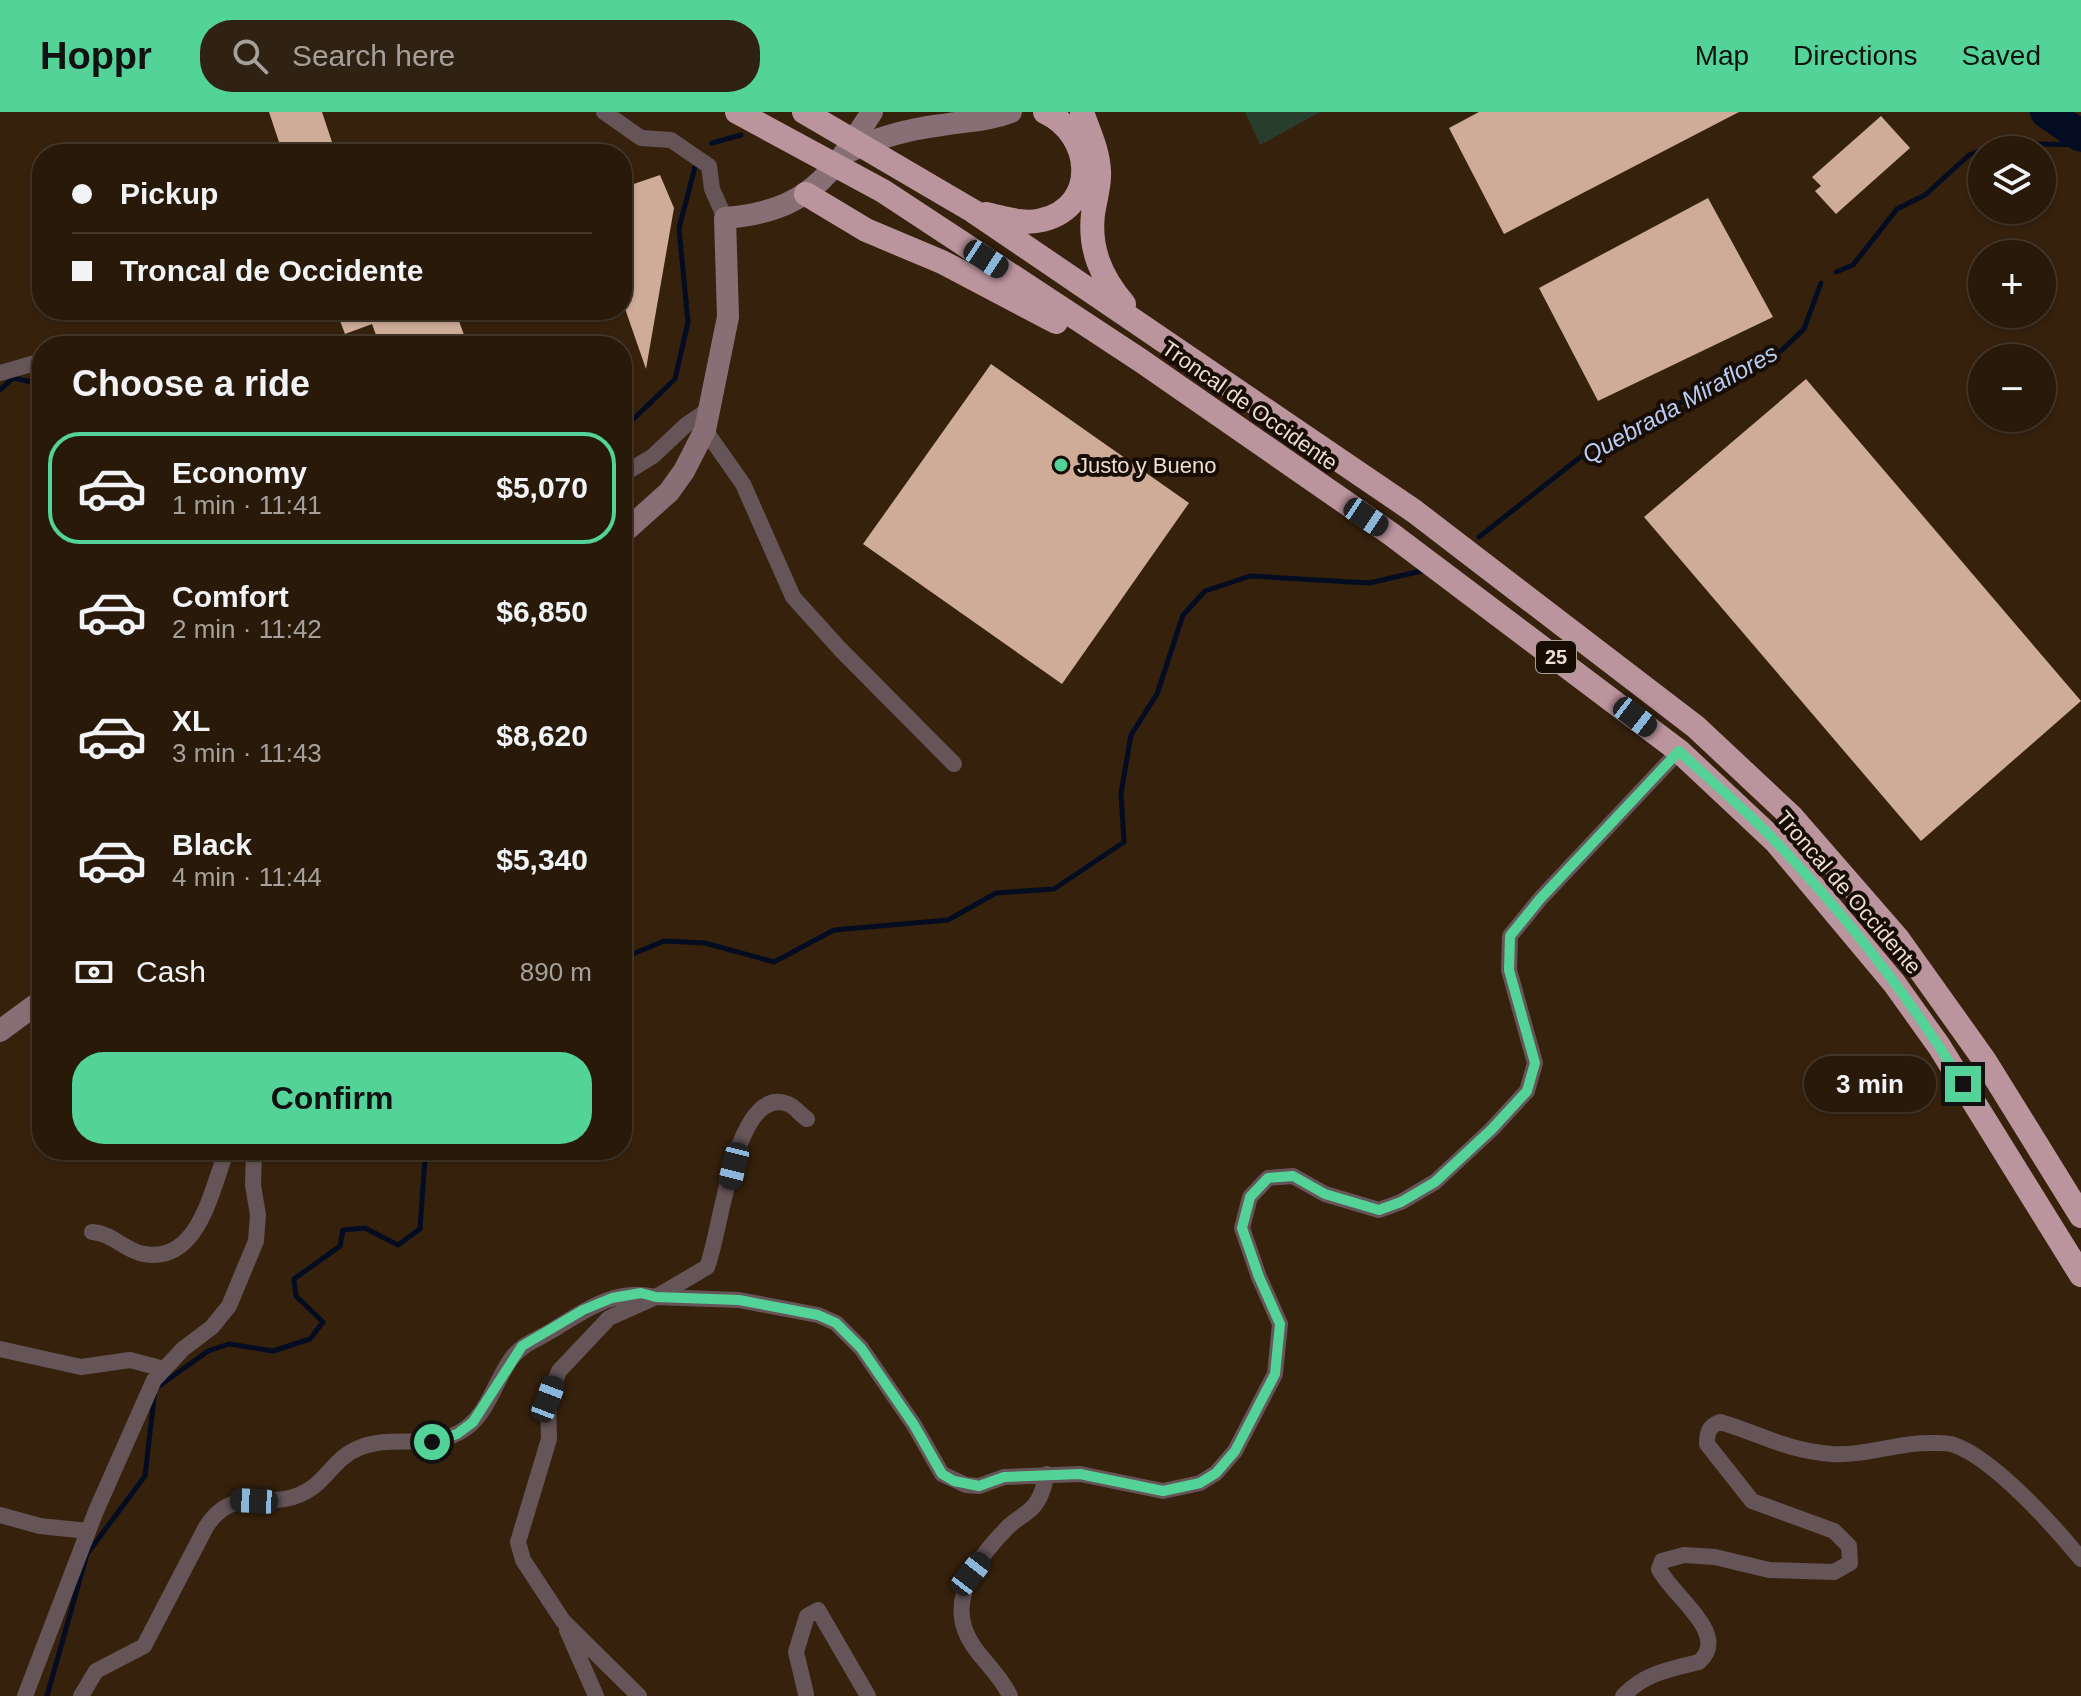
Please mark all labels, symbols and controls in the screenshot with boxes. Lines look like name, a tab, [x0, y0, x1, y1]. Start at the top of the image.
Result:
search box	[200, 20, 760, 92]
icon: search	[228, 34, 272, 78]
text: Hoppr	[40, 35, 152, 77]
text: Search here	[292, 39, 455, 72]
text: Map	[1695, 40, 1749, 71]
text: Directions	[1793, 40, 1918, 71]
text: Saved	[1962, 40, 2041, 71]
map controls	[1968, 136, 2056, 432]
button: layers	[1968, 136, 2056, 224]
text: Pickup	[120, 177, 218, 210]
car	[959, 236, 1013, 282]
button: +	[1968, 240, 2056, 328]
text: Troncal de Occidente	[120, 254, 423, 287]
street label: Troncal de Occidente	[1157, 335, 1342, 475]
water label: Quebrada Miraflores	[1578, 339, 1782, 468]
button: −	[1968, 344, 2056, 432]
text: Choose a ride	[72, 363, 310, 404]
icon: car	[76, 452, 148, 524]
place label: Justo y Bueno	[1077, 453, 1216, 478]
text: Economy	[172, 456, 307, 489]
marker: Justo y Bueno	[1052, 456, 1070, 474]
text: $5,070	[496, 471, 588, 504]
text: 1 min · 11:41	[172, 490, 322, 520]
car	[1339, 494, 1393, 540]
icon: car	[76, 576, 148, 648]
text: Comfort	[172, 580, 289, 613]
text: $6,850	[496, 595, 588, 628]
text: 2 min · 11:42	[172, 614, 322, 644]
road number: 25	[1536, 641, 1576, 673]
car	[1609, 693, 1661, 741]
icon: car	[76, 700, 148, 772]
text: XL	[172, 704, 210, 737]
text: $8,620	[496, 719, 588, 752]
text: 3 min · 11:43	[172, 738, 322, 768]
street label: Troncal de Occidente	[1771, 806, 1926, 979]
icon: car	[76, 824, 148, 896]
text: Black	[172, 828, 252, 861]
text: $5,340	[496, 843, 588, 876]
text: 4 min · 11:44	[172, 862, 322, 892]
icon: cash	[72, 950, 116, 994]
text: Cash	[136, 955, 206, 988]
text: 890 m	[520, 957, 592, 987]
button: Confirm	[72, 1052, 592, 1144]
callout: 3 min	[1803, 1056, 1935, 1112]
route end	[1945, 1066, 1981, 1102]
text: 3 min	[1836, 1069, 1904, 1099]
car	[717, 1140, 751, 1192]
car	[528, 1372, 568, 1426]
route start	[414, 1424, 450, 1460]
car	[229, 1488, 279, 1514]
car	[947, 1548, 995, 1600]

